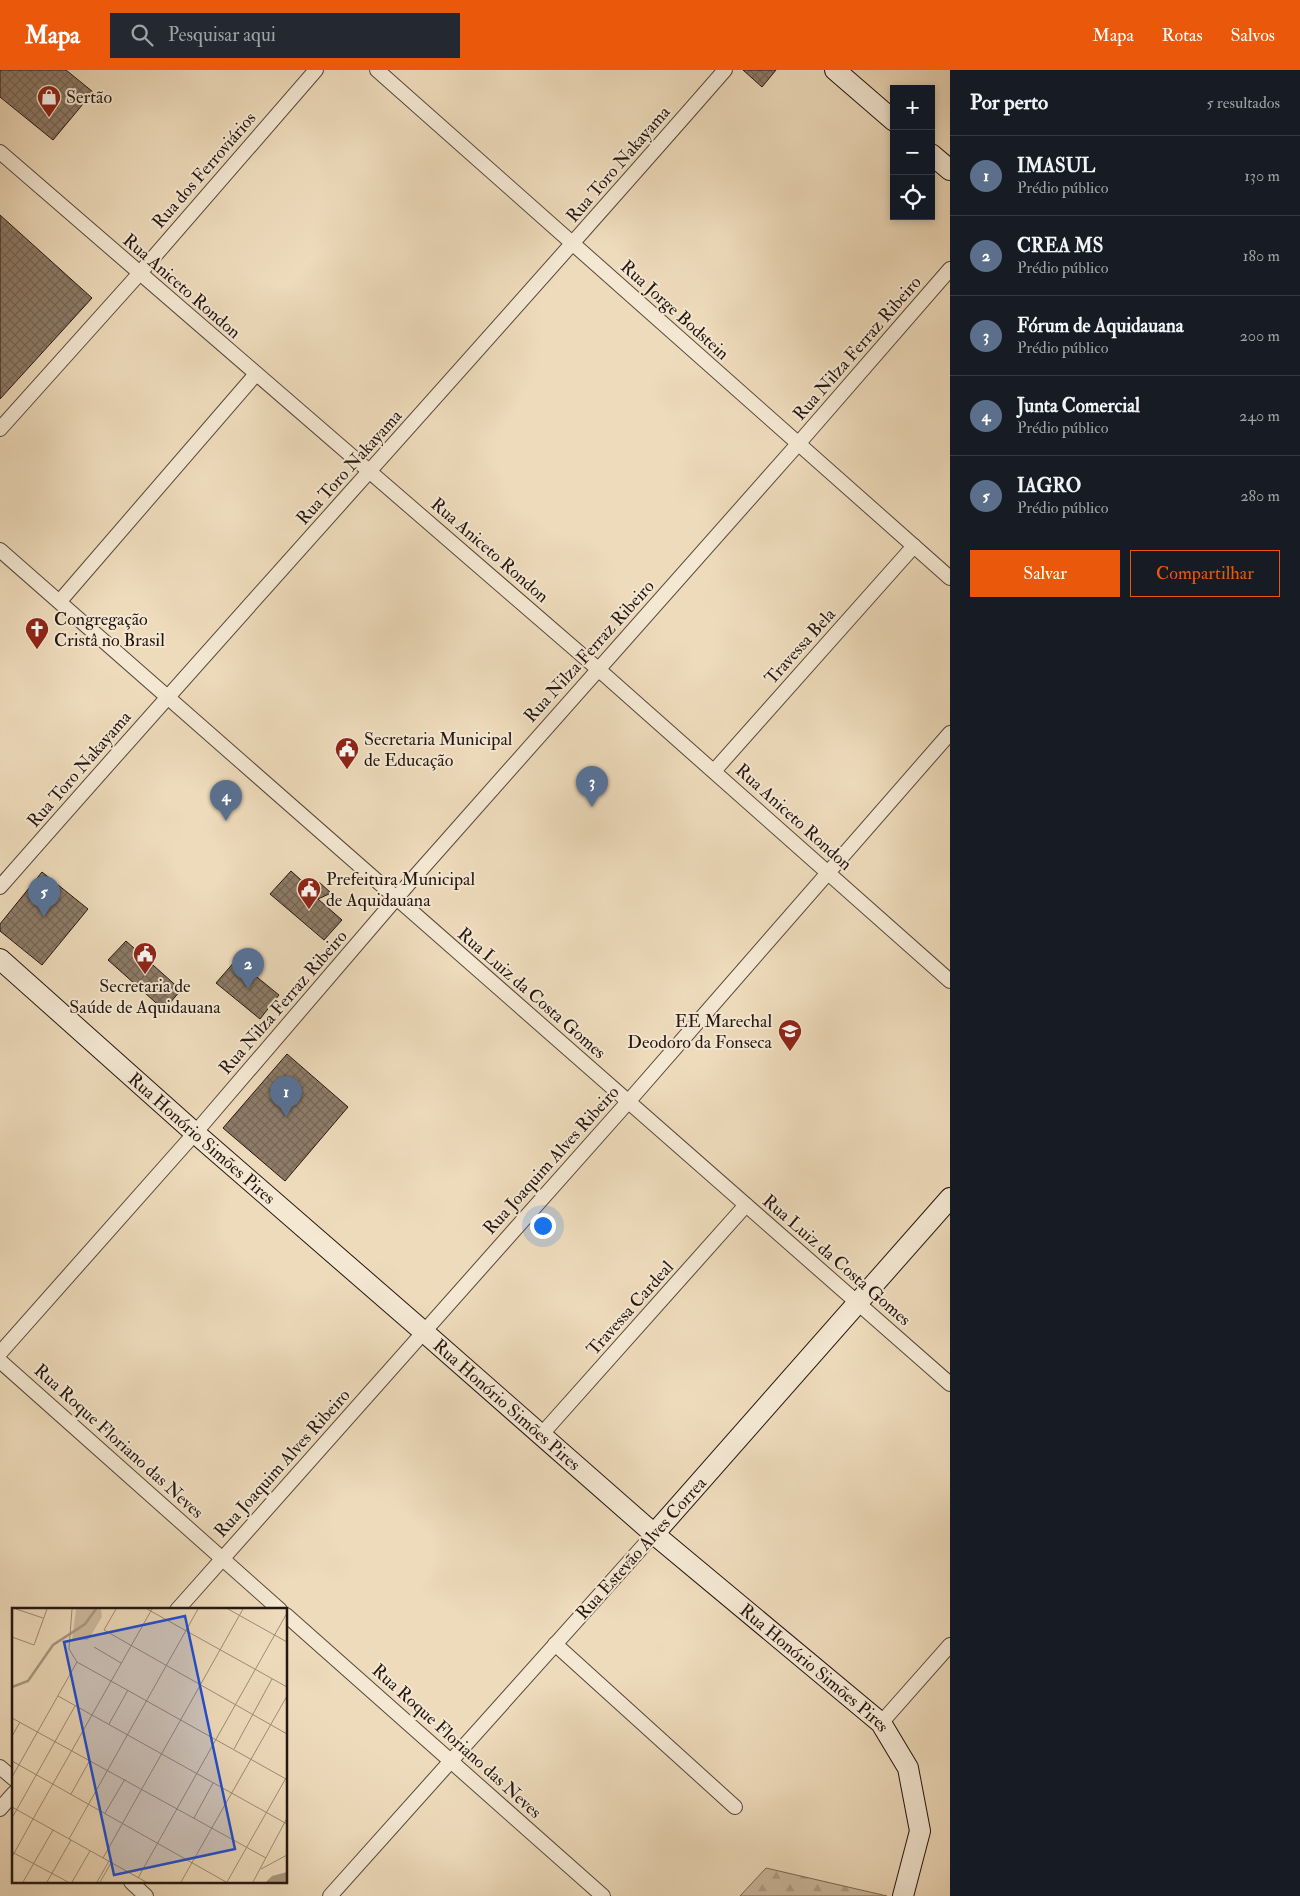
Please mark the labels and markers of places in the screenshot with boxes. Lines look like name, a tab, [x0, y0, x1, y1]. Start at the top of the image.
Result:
shop icon: Sertão	[36, 84, 62, 118]
place label: Sertão	[66, 86, 112, 109]
place label: Congregação Cristâ no Brasil	[54, 608, 165, 652]
church icon: Congregação Cristâ no Brasil	[24, 616, 50, 650]
place label: Secretaria Municipal de Educação	[364, 728, 513, 772]
public building icon: Secretaria Municipal de Educação	[334, 736, 360, 770]
pin: 3	[576, 766, 608, 807]
pin: 4	[210, 780, 242, 821]
place label: Prefeitura Municipal de Aquidauana	[326, 868, 475, 912]
pin: 5	[28, 876, 60, 917]
public building icon: Prefeitura Municipal de Aquidauana	[296, 876, 322, 910]
public building icon: Secretaria de Saúde de Aquidauana	[132, 941, 158, 975]
pin: 2	[232, 948, 264, 989]
place label: Secretaria de Saúde de Aquidauana	[69, 975, 221, 1019]
place label: EE Marechal Deodoro da Fonseca	[627, 1010, 773, 1054]
school or university icon: EE Marechal Deodoro da Fonseca	[777, 1018, 803, 1052]
pin: 1	[270, 1076, 302, 1117]

